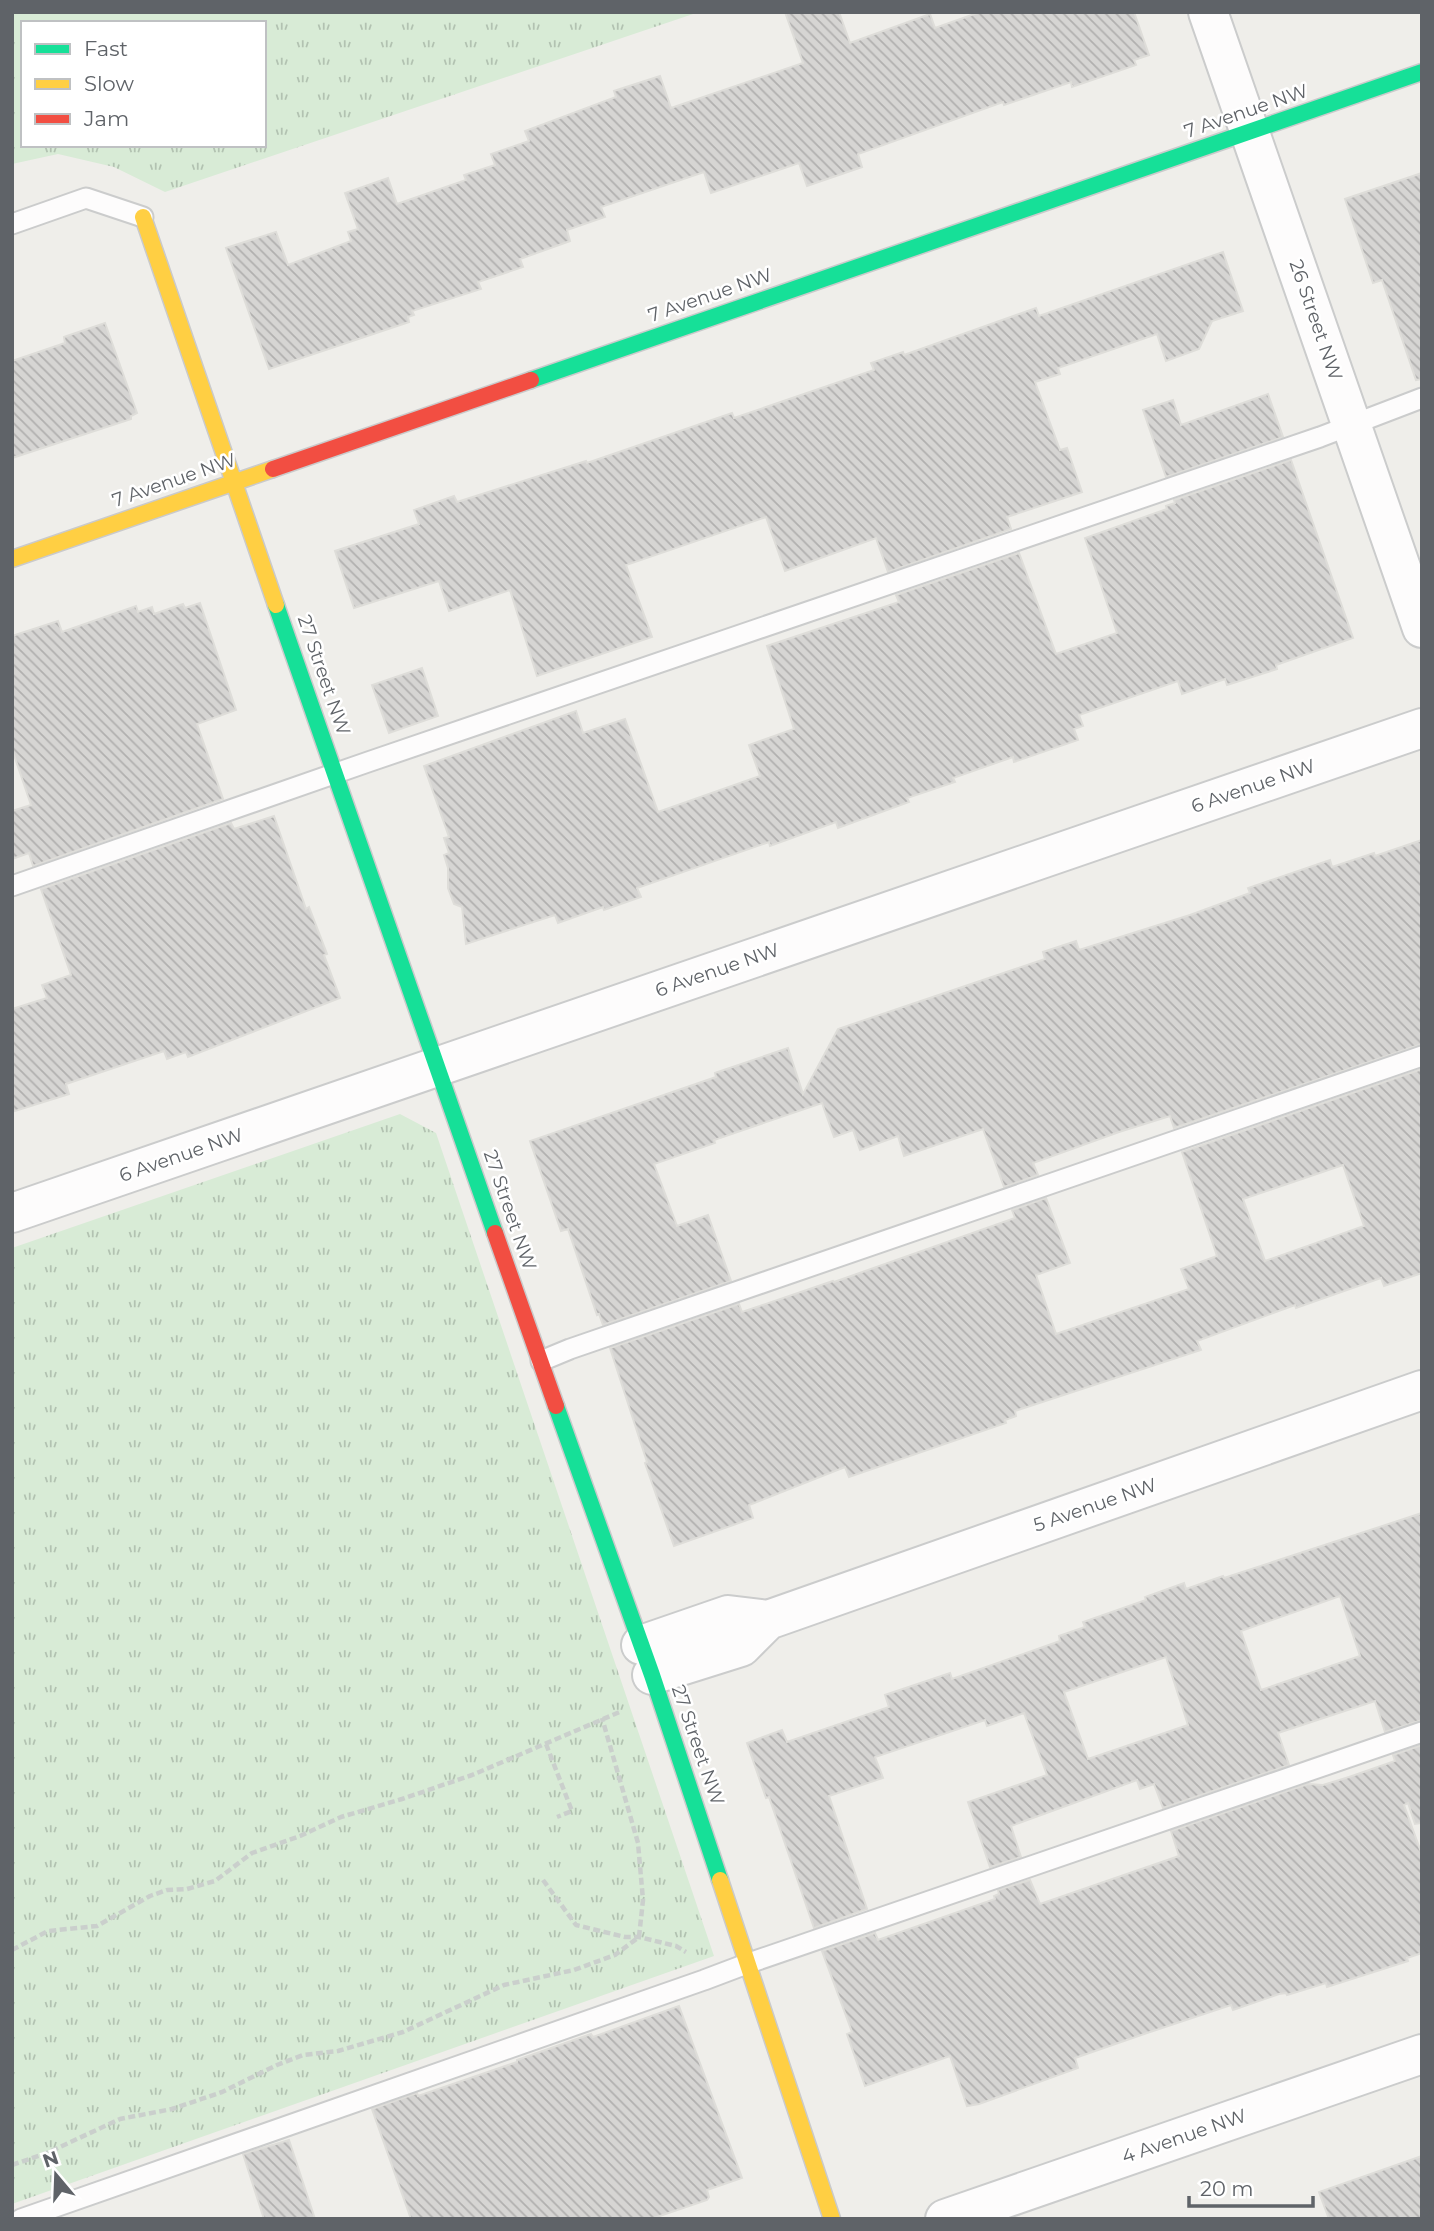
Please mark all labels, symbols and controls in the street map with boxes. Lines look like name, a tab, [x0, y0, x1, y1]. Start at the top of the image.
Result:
legend	[21, 21, 266, 147]
text: Fast	[84, 36, 128, 61]
text: Slow	[84, 71, 134, 96]
street label: 7 Avenue NW	[1181, 79, 1311, 143]
text: Jam	[83, 106, 129, 131]
street label: 26 Street NW	[1285, 257, 1347, 383]
street label: 7 Avenue NW	[645, 263, 775, 327]
street label: 7 Avenue NW	[109, 448, 239, 512]
street label: 27 Street NW	[293, 612, 355, 738]
street label: 6 Avenue NW	[1188, 754, 1318, 818]
street label: 6 Avenue NW	[652, 938, 782, 1002]
street label: 6 Avenue NW	[116, 1123, 246, 1187]
street label: 27 Street NW	[479, 1147, 541, 1273]
street label: 5 Avenue NW	[1030, 1473, 1160, 1537]
street label: 27 Street NW	[667, 1682, 729, 1808]
street label: 4 Avenue NW	[1119, 2104, 1249, 2168]
north arrow	[21, 2140, 91, 2210]
text: N	[40, 2146, 62, 2173]
scale bar	[1189, 2164, 1313, 2208]
text: 20 m	[1200, 2176, 1254, 2201]

